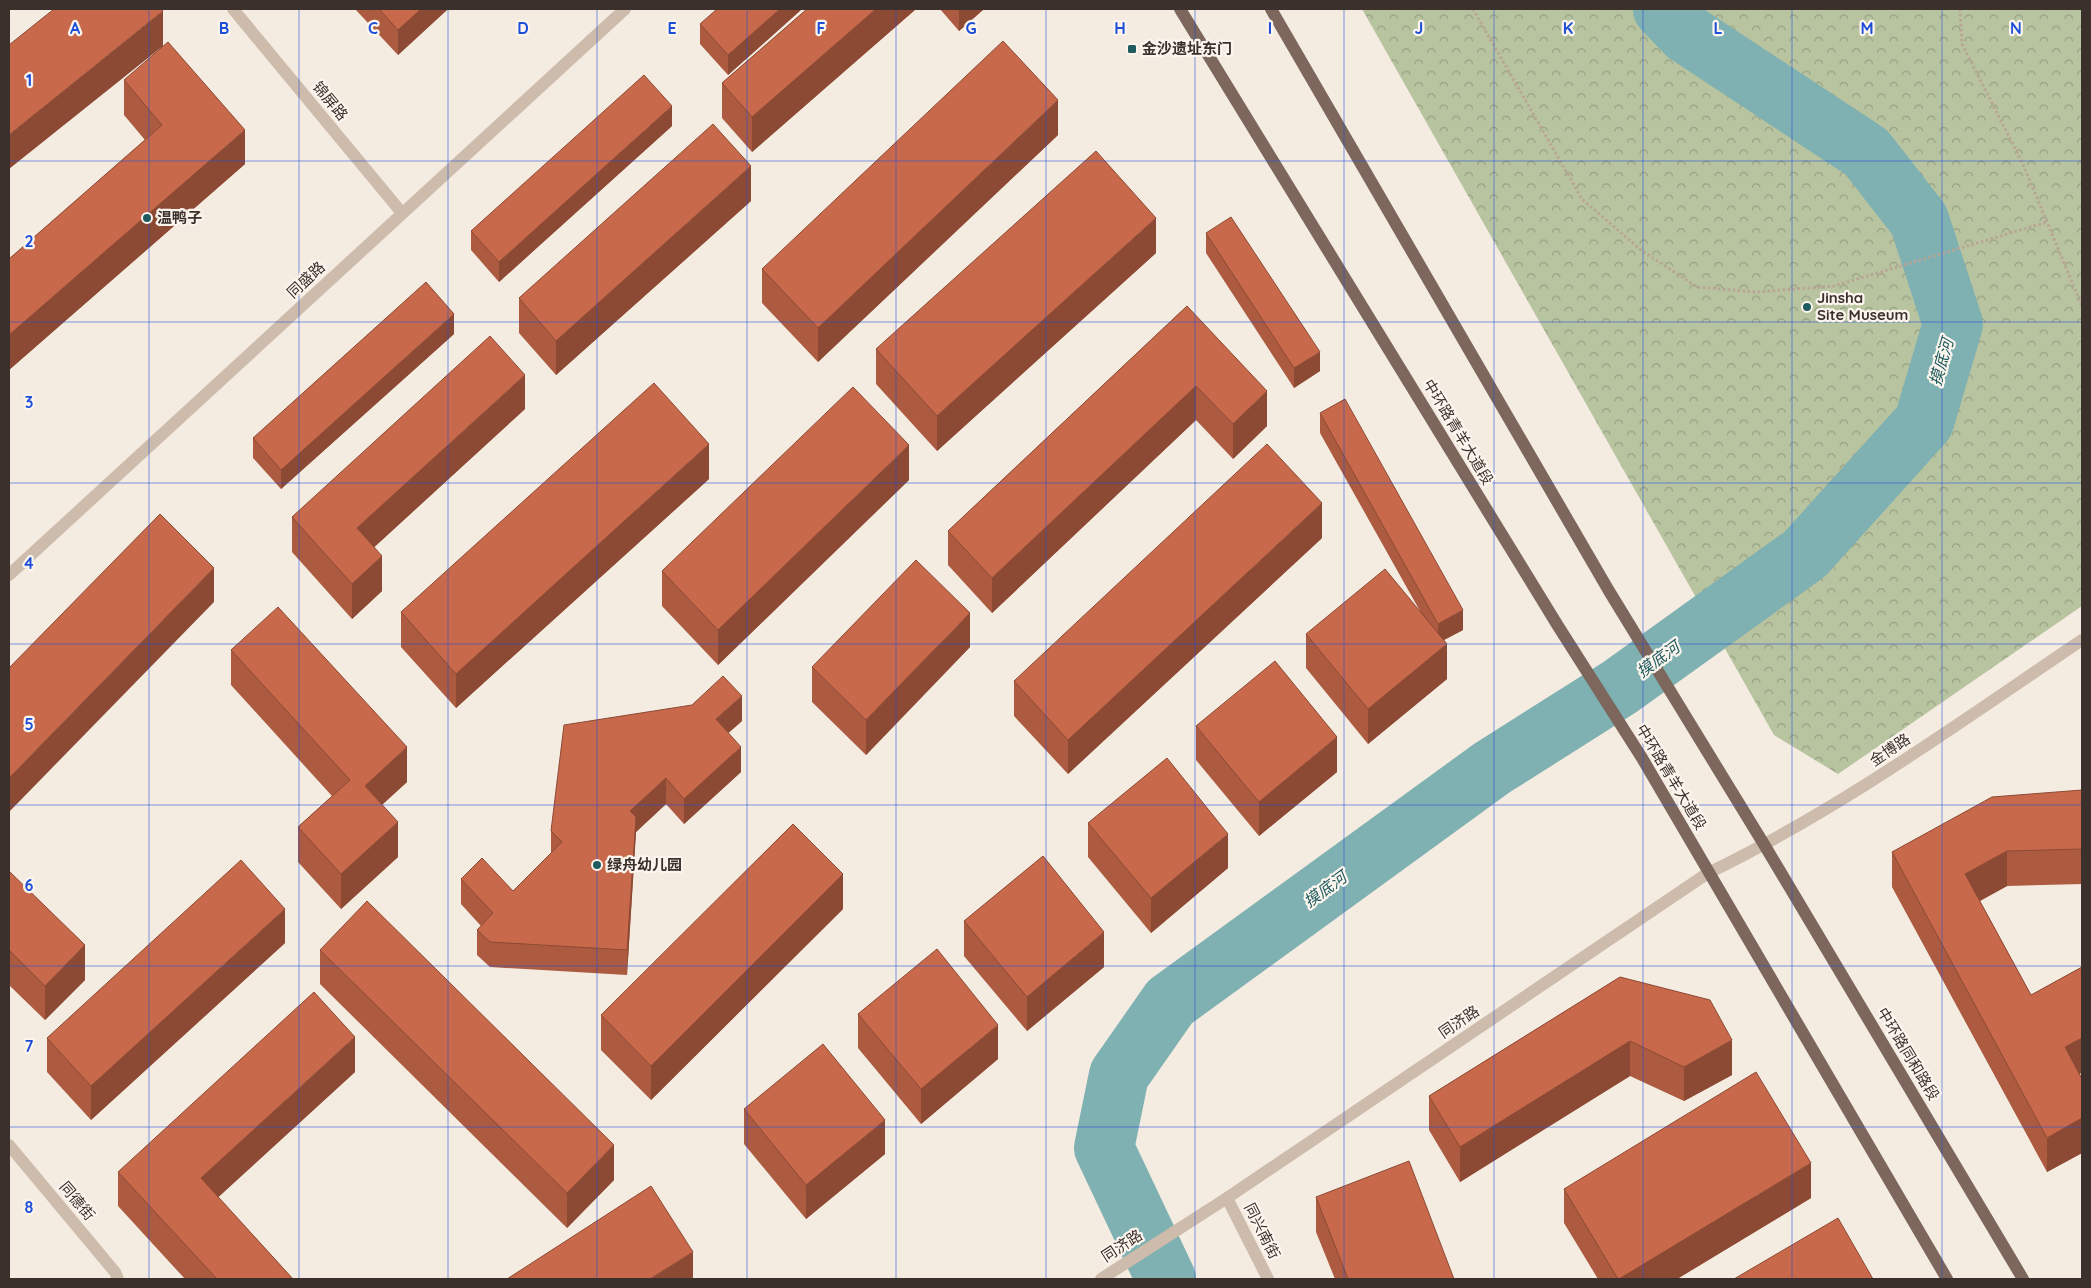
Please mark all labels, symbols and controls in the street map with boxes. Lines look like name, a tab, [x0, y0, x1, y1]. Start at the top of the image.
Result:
text: A	[70, 18, 81, 38]
text: B	[219, 18, 229, 38]
text: C	[368, 18, 378, 38]
text: D	[517, 18, 529, 38]
text: E	[667, 18, 677, 38]
text: F	[817, 18, 826, 38]
text: G	[965, 18, 977, 38]
text: H	[1114, 18, 1126, 38]
text: I	[1268, 18, 1272, 38]
text: J	[1415, 18, 1423, 38]
text: K	[1563, 18, 1573, 38]
text: L	[1714, 18, 1723, 38]
text: M	[1860, 18, 1874, 38]
text: N	[2010, 18, 2022, 38]
place label: 金沙遗址东门	[1142, 39, 1232, 58]
marker: 金沙遗址东门	[1126, 43, 1138, 55]
text: 1	[26, 70, 32, 90]
street label: 锦屏路	[309, 77, 352, 124]
place label: 温鸭子	[157, 208, 202, 227]
marker: 温鸭子	[141, 212, 153, 224]
text: 2	[24, 231, 34, 251]
street label: 同盛路	[283, 257, 329, 302]
place label: Jinsha Site Museum	[1817, 288, 1908, 324]
marker: Jinsha Site Museum	[1801, 301, 1813, 313]
water label: 摸底河	[1925, 333, 1958, 388]
street label: 中环路青羊大道段	[1419, 375, 1497, 488]
text: 3	[25, 392, 33, 412]
text: 4	[24, 553, 34, 573]
water label: 摸底河	[1633, 635, 1686, 681]
text: 5	[24, 714, 34, 734]
street label: 中环路青羊大道段	[1632, 720, 1710, 833]
street label: 金博路	[1866, 729, 1914, 770]
place label: 绿舟幼儿园	[607, 855, 682, 874]
marker: 绿舟幼儿园	[591, 859, 603, 871]
water label: 摸底河	[1300, 865, 1353, 911]
text: 6	[25, 875, 34, 895]
street label: 同济路	[1435, 1001, 1483, 1042]
street label: 中环路同和路段	[1873, 1004, 1944, 1104]
text: 7	[25, 1036, 34, 1056]
street label: 同德街	[56, 1177, 99, 1224]
text: 8	[25, 1197, 34, 1217]
street label: 同兴南街	[1240, 1200, 1285, 1262]
street label: 同济路	[1098, 1225, 1146, 1266]

